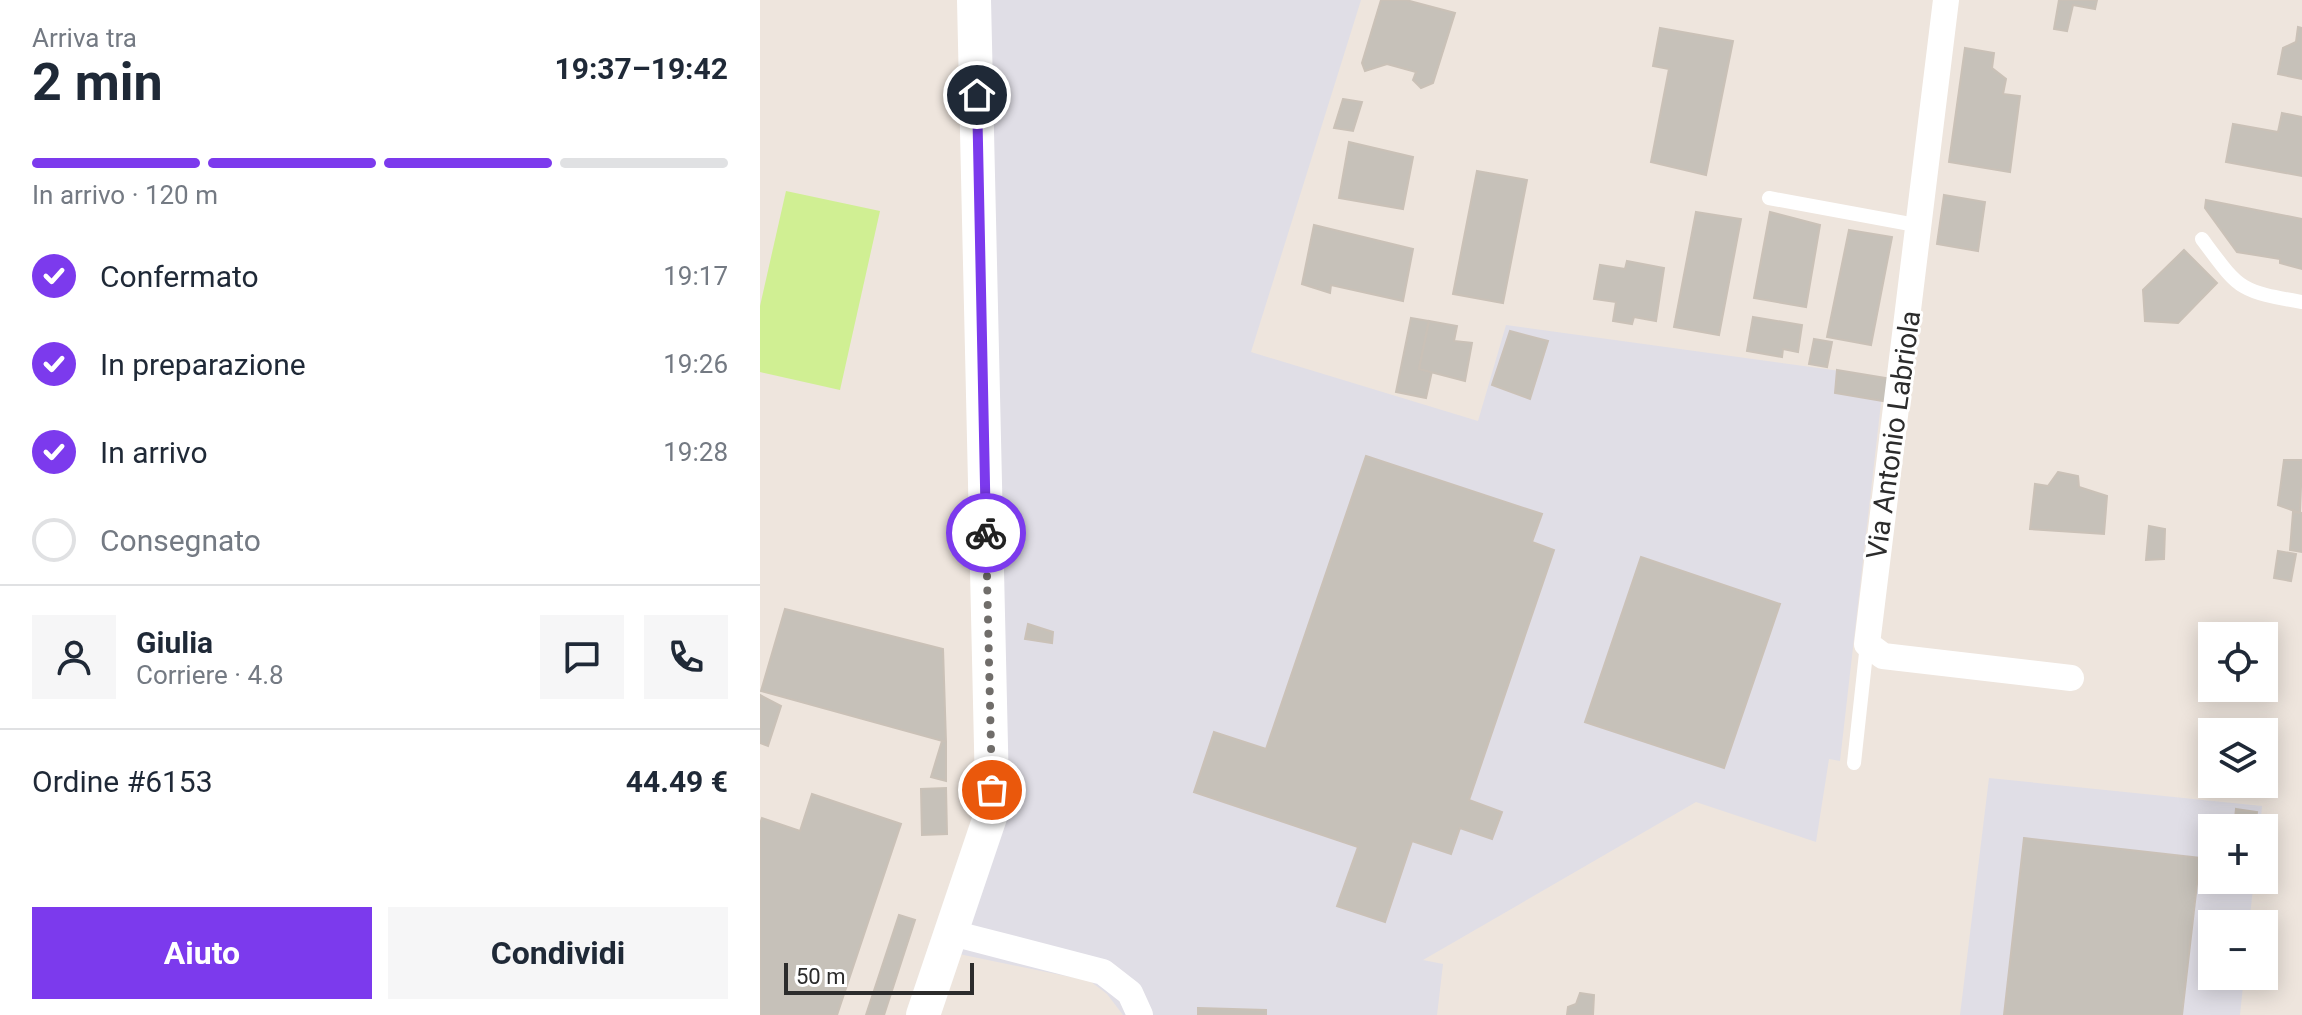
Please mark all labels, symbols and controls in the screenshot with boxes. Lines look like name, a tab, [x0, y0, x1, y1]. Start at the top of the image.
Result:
text: Arriva tra	[32, 23, 137, 53]
text: 19:37–19:42	[554, 51, 728, 86]
text: 2 min	[32, 52, 163, 113]
pin	[943, 61, 1011, 129]
icon: home	[955, 73, 999, 117]
text: In arrivo · 120 m	[32, 180, 218, 210]
icon: check	[32, 254, 76, 298]
text: Confermato	[100, 259, 259, 294]
text: 19:17	[663, 261, 728, 291]
street label: Via Antonio Labriola	[1860, 309, 1927, 562]
icon: check	[32, 342, 76, 386]
text: In preparazione	[100, 347, 306, 382]
text: 19:26	[663, 349, 728, 379]
icon: check	[32, 430, 76, 474]
text: In arrivo	[100, 435, 208, 470]
text: 19:28	[663, 437, 728, 467]
courier	[946, 493, 1026, 573]
icon: bike	[964, 511, 1008, 555]
text: Consegnato	[100, 523, 261, 558]
button: person	[32, 615, 116, 699]
button: chat	[540, 615, 624, 699]
button: phone	[644, 615, 728, 699]
map controls	[2198, 622, 2278, 990]
button: locate	[2198, 622, 2278, 702]
text: Giulia	[136, 625, 213, 660]
text: Corriere · 4.8	[136, 660, 284, 690]
button: layers	[2198, 718, 2278, 798]
pin	[958, 756, 1026, 824]
text: Ordine #6153	[32, 764, 213, 799]
text: 44.49 €	[626, 764, 728, 799]
icon: bag	[970, 768, 1014, 812]
button: +	[2198, 814, 2278, 894]
button: Aiuto	[32, 907, 372, 999]
button: Condividi	[388, 907, 728, 999]
button: −	[2198, 910, 2278, 990]
scale bar	[784, 959, 974, 995]
text: 50 m	[796, 964, 845, 989]

